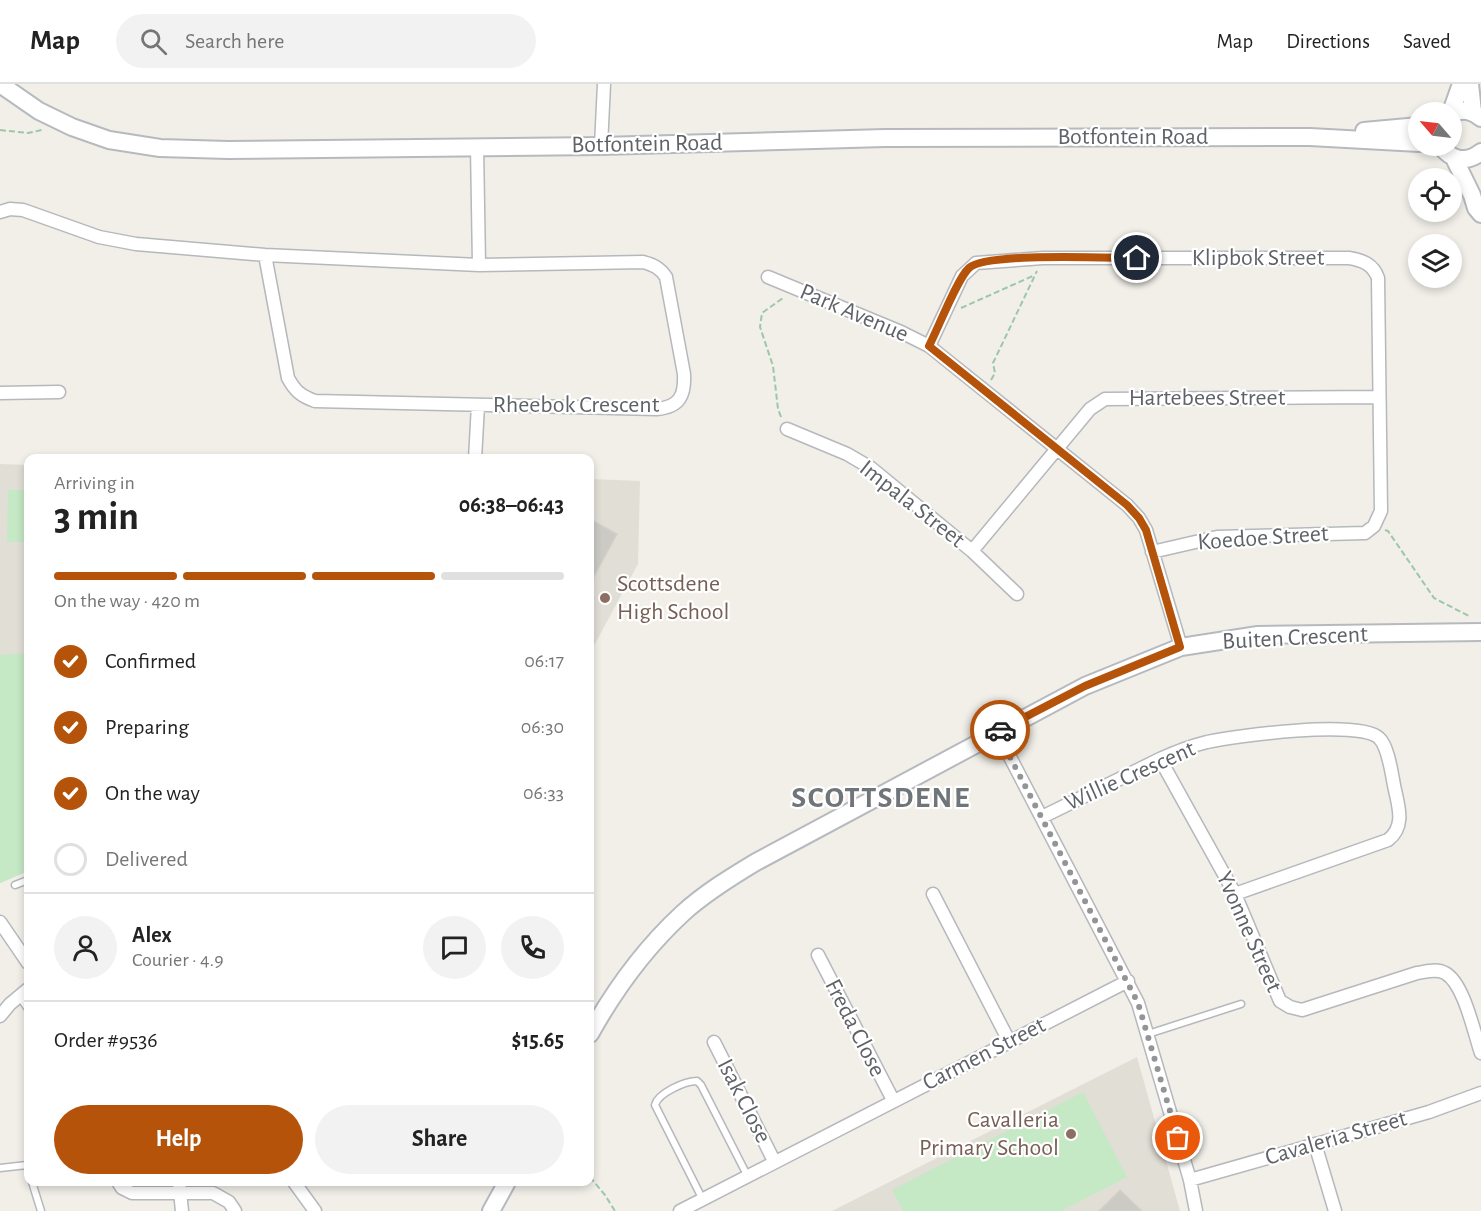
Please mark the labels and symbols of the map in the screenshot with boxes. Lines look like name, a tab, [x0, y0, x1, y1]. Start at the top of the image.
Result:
north arrow	[1408, 102, 1462, 156]
street label: Botfontein Road	[1057, 125, 1209, 149]
street label: Botfontein Road	[571, 131, 723, 157]
pin	[1111, 232, 1162, 283]
street label: Klipbok Street	[1192, 246, 1325, 270]
street label: Park Avenue	[796, 279, 912, 347]
street label: Hartebees Street	[1129, 386, 1286, 410]
street label: Rheebok Crescent	[493, 393, 660, 417]
street label: Impala Street	[855, 456, 969, 553]
street label: Koedoe Street	[1197, 521, 1330, 555]
place label: Scottsdene High School	[617, 572, 729, 624]
marker: Scottsdene High School	[598, 591, 612, 605]
street label: Buiten Crescent	[1222, 622, 1369, 654]
courier	[970, 700, 1030, 760]
street label: Willie Crescent	[1061, 736, 1199, 815]
district label: SCOTTSDENE	[791, 783, 971, 813]
street label: Yvonne Street	[1212, 868, 1286, 996]
street label: Freda Close	[820, 975, 890, 1081]
street label: Carmen Street	[919, 1013, 1050, 1095]
street label: Isak Close	[713, 1055, 775, 1147]
street label: Cavaleria Street	[1262, 1106, 1410, 1170]
place label: Cavalleria Primary School	[919, 1108, 1059, 1160]
pin	[1152, 1112, 1203, 1163]
marker: Cavalleria Primary School	[1064, 1127, 1078, 1141]

